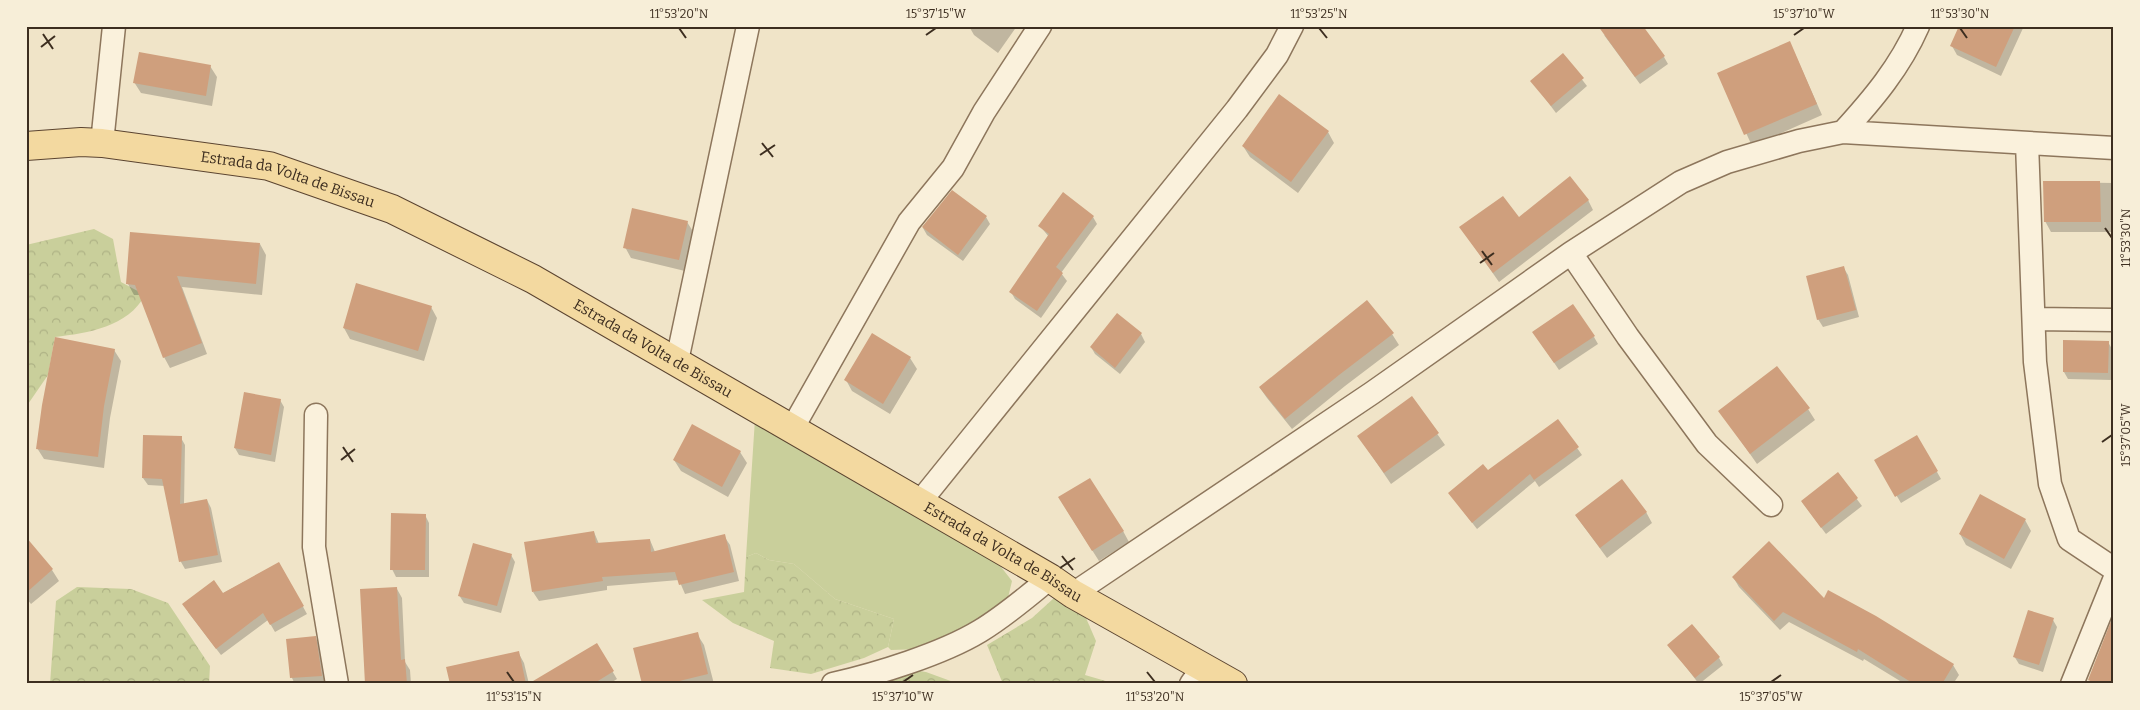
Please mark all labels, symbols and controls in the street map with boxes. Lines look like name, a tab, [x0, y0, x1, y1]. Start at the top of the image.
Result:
text: 11°53'20"N	[650, 7, 709, 21]
text: 15°37'15"W	[906, 7, 967, 21]
text: 11°53'25"N	[1290, 7, 1348, 21]
text: 15°37'10"W	[1773, 7, 1835, 21]
text: 11°53'30"N	[1931, 7, 1990, 21]
street label: Estrada da Volta de Bissau	[199, 148, 377, 211]
text: 11°53'30"N	[2119, 208, 2133, 267]
street label: Estrada da Volta de Bissau	[570, 295, 736, 401]
text: 15°37'05"W	[2119, 403, 2133, 467]
street label: Estrada da Volta de Bissau	[921, 498, 1085, 606]
text: 11°53'15"N	[486, 690, 542, 704]
text: 15°37'10"W	[872, 690, 934, 704]
text: 11°53'20"N	[1126, 690, 1185, 704]
text: 15°37'05"W	[1739, 690, 1803, 704]

